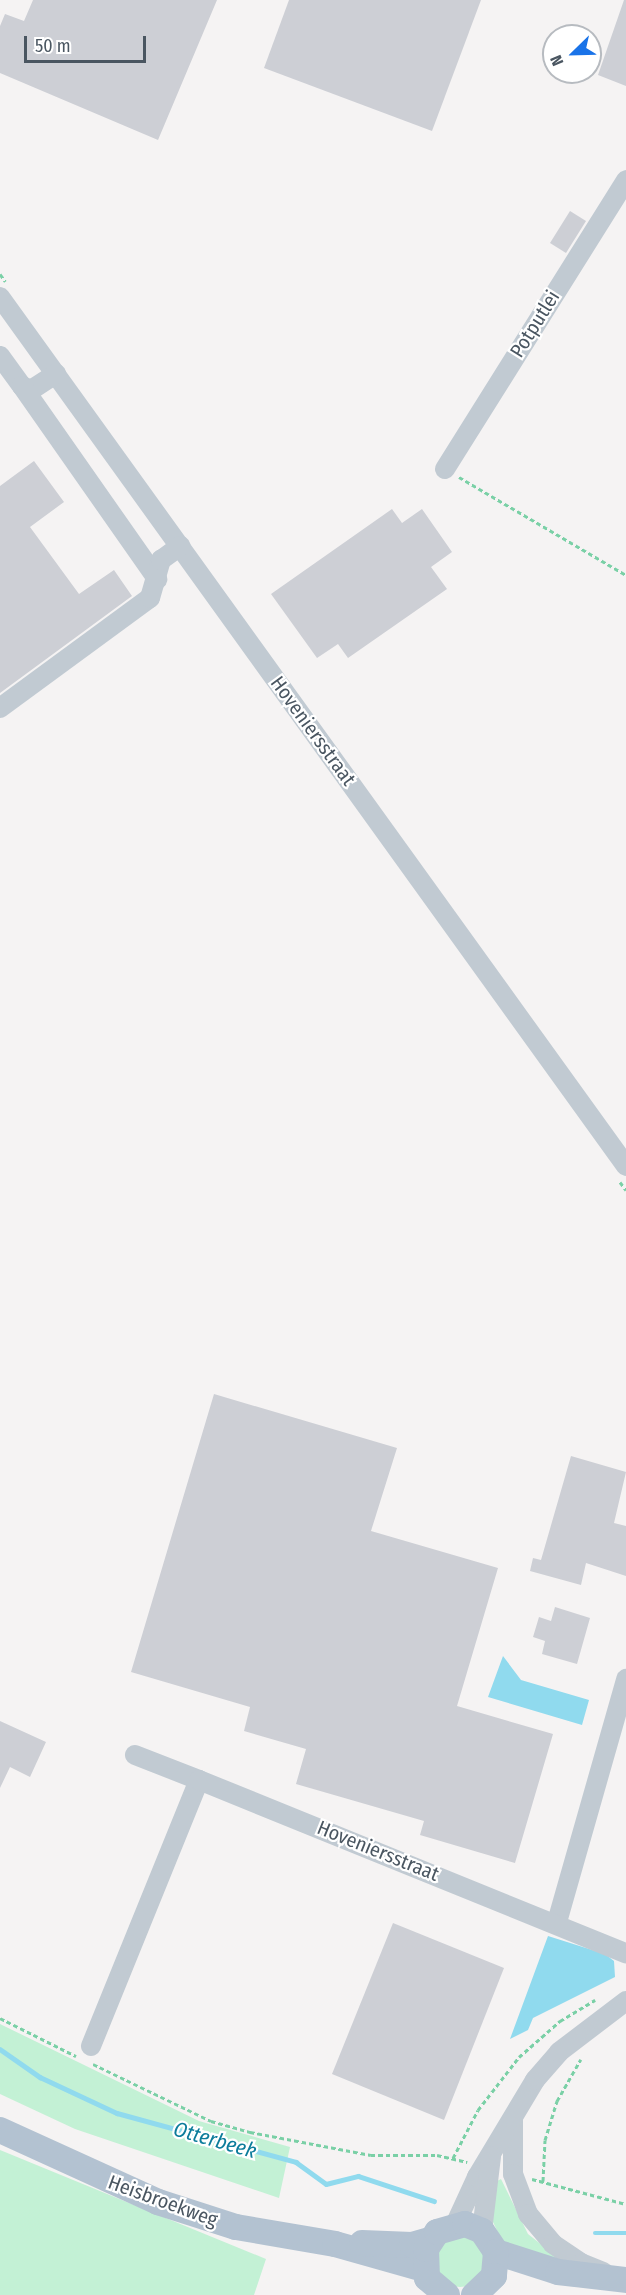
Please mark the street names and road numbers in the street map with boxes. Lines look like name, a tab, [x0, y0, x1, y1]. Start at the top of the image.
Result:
street label: Potputlei	[505, 286, 565, 362]
street label: Hoveniersstraat	[265, 672, 361, 790]
street label: Hoveniersstraat	[314, 1816, 442, 1886]
street label: Heisbroekweg	[105, 2170, 221, 2232]

